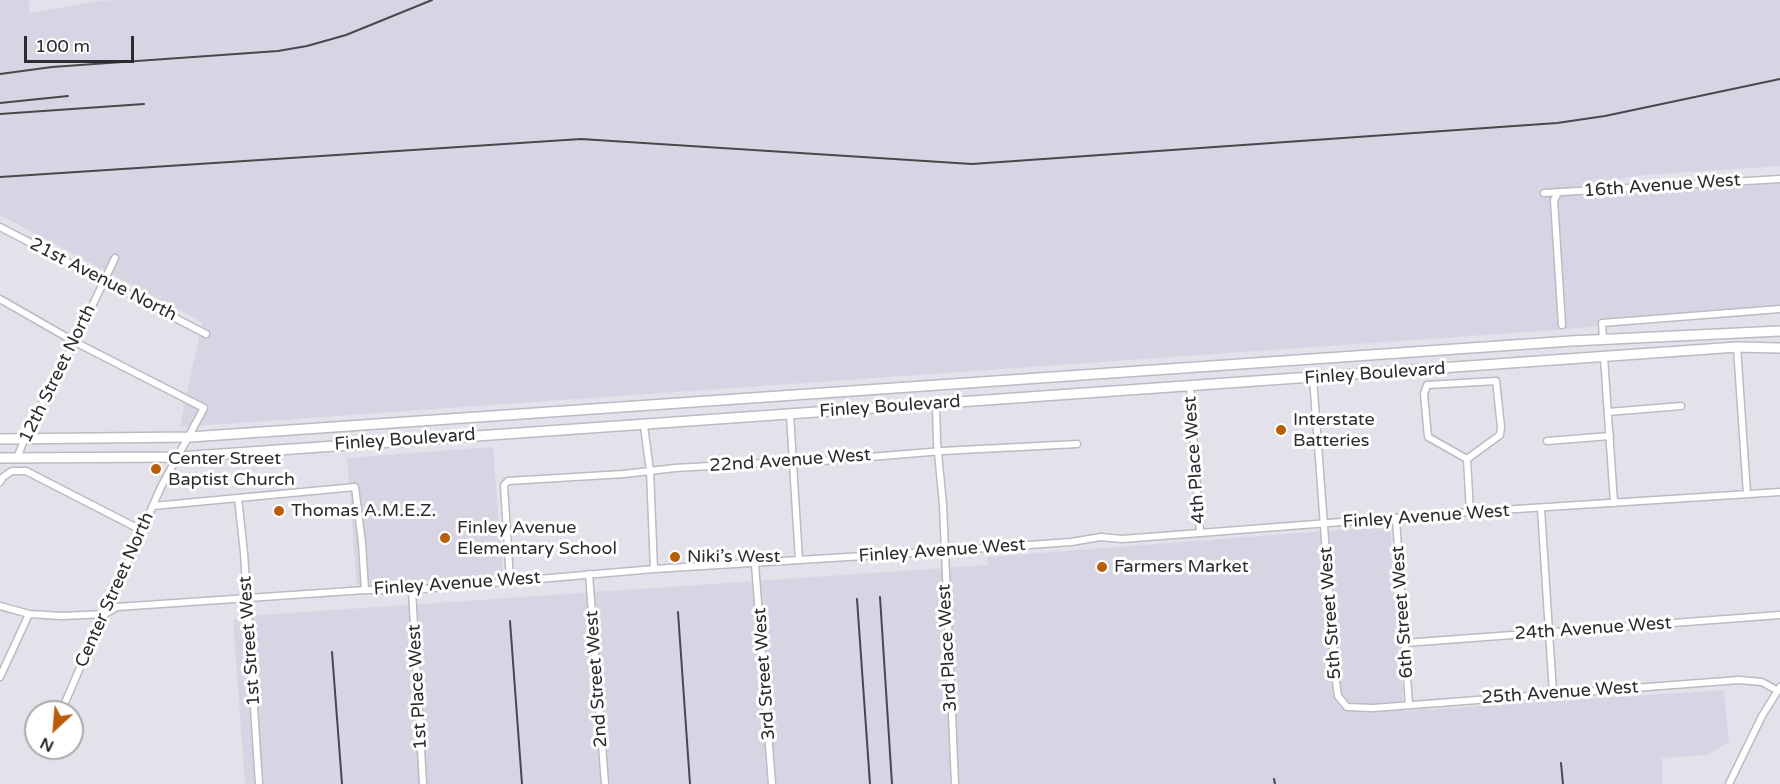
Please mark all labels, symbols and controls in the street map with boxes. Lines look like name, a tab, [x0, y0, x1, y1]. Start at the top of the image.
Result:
scale bar	[27, 24, 136, 62]
text: 100 m	[35, 35, 90, 57]
street label: 16th Avenue West	[1583, 170, 1741, 202]
street label: 21st Avenue North	[26, 234, 180, 326]
street label: 12th Street North	[15, 301, 101, 447]
street label: Finley Boulevard	[1304, 358, 1446, 390]
street label: Finley Boulevard	[819, 391, 961, 423]
street label: 4th Place West	[1180, 395, 1210, 525]
place label: Interstate Batteries	[1293, 409, 1375, 452]
marker: Interstate Batteries	[1274, 423, 1288, 437]
street label: Finley Boulevard	[334, 424, 476, 456]
street label: 22nd Avenue West	[709, 445, 871, 477]
place label: Center Street Baptist Church	[168, 448, 295, 490]
marker: Center Street Baptist Church	[149, 462, 163, 476]
place label: Thomas A.M.E.Z.	[291, 500, 436, 522]
street label: Finley Avenue West	[1342, 500, 1510, 534]
marker: Thomas A.M.E.Z.	[272, 504, 286, 518]
street label: Center Street North	[71, 509, 159, 671]
place label: Finley Avenue Elementary School	[457, 517, 617, 560]
marker: Finley Avenue Elementary School	[438, 531, 452, 545]
street label: Finley Avenue West	[858, 534, 1026, 568]
street label: 6th Street West	[1388, 545, 1418, 679]
place label: Niki’s West	[687, 546, 780, 568]
street label: 5th Street West	[1316, 546, 1346, 680]
marker: Niki’s West	[668, 550, 682, 564]
place label: Farmers Market	[1114, 556, 1249, 578]
marker: Farmers Market	[1095, 560, 1109, 574]
street label: Finley Avenue West	[373, 567, 541, 601]
street label: 1st Street West	[235, 575, 265, 707]
street label: 3rd Place West	[934, 584, 962, 712]
street label: 3rd Street West	[750, 607, 780, 741]
street label: 2nd Street West	[581, 610, 613, 748]
street label: 24th Avenue West	[1514, 613, 1672, 645]
street label: 1st Place West	[404, 624, 432, 750]
street label: 25th Avenue West	[1481, 677, 1639, 709]
north arrow	[24, 700, 84, 760]
text: N	[37, 733, 57, 756]

